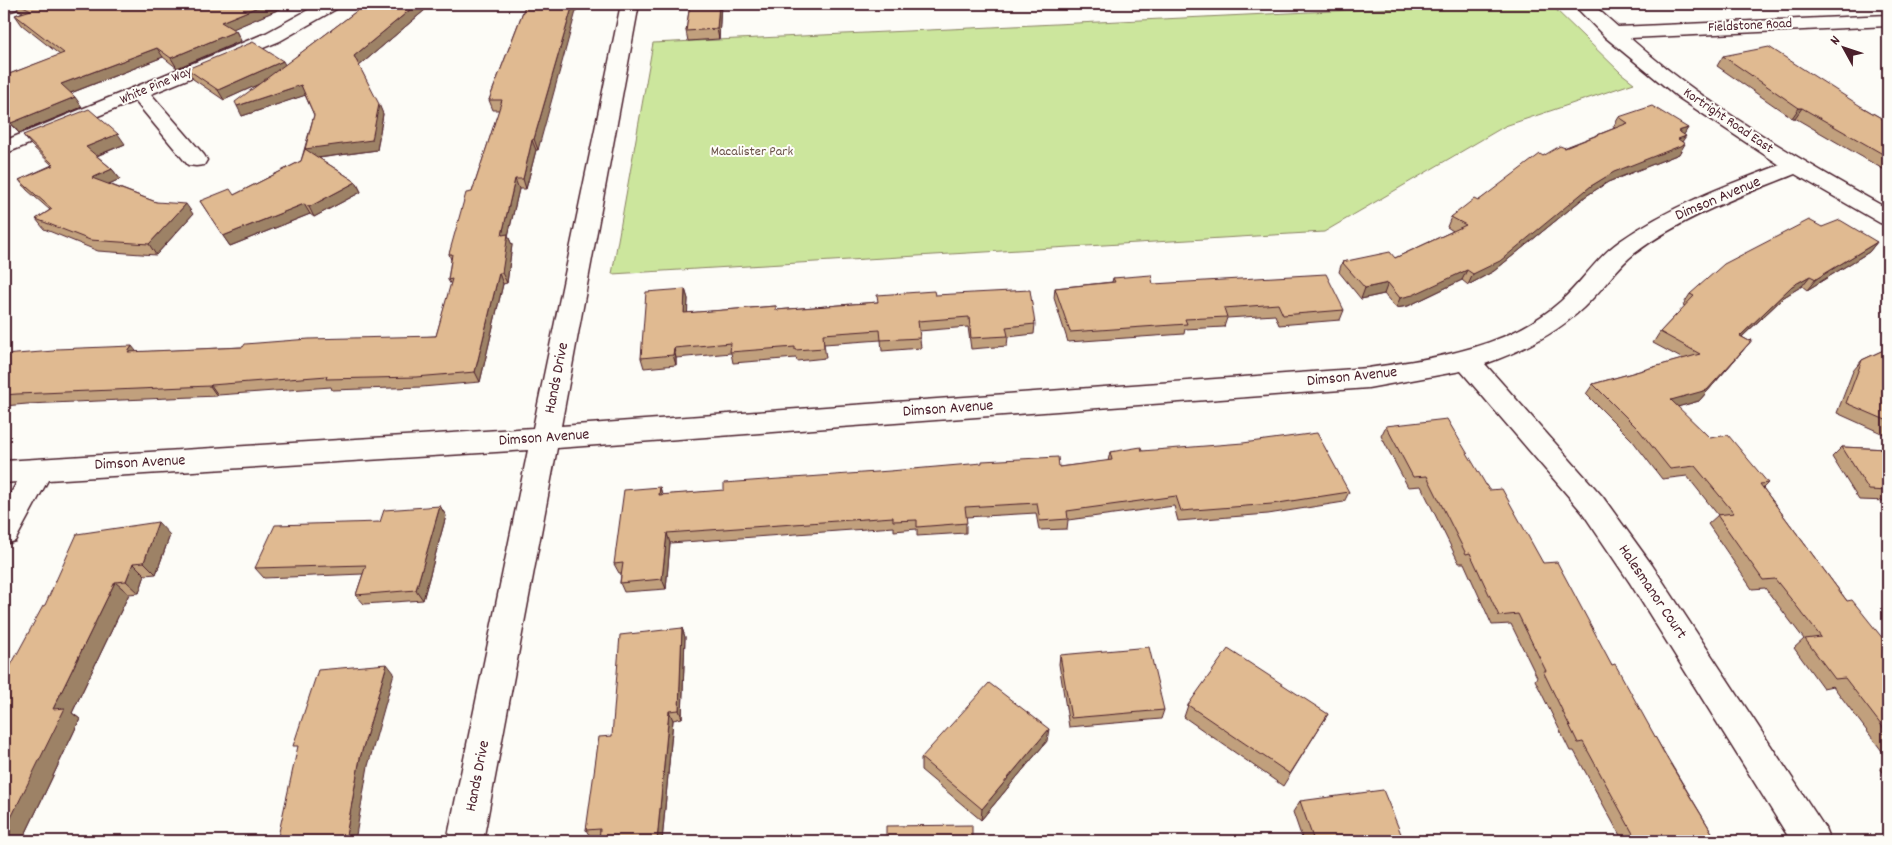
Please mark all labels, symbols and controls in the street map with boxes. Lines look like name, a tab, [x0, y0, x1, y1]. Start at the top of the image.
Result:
street label: Fieldstone Road	[1707, 14, 1793, 38]
north arrow	[1820, 22, 1870, 72]
text: N	[1826, 32, 1846, 50]
street label: White Pine Way	[117, 62, 195, 110]
street label: Kortright Road East	[1679, 83, 1777, 159]
park label: Macalister Park	[711, 142, 793, 162]
street label: Dimson Avenue	[1672, 171, 1764, 227]
street label: Hands Drive	[539, 341, 575, 415]
street label: Dimson Avenue	[1306, 361, 1398, 393]
street label: Dimson Avenue	[902, 394, 994, 424]
street label: Dimson Avenue	[498, 423, 590, 453]
street label: Dimson Avenue	[94, 449, 186, 477]
street label: Halesmanor Court	[1612, 540, 1692, 644]
street label: Hands Drive	[460, 739, 496, 813]

